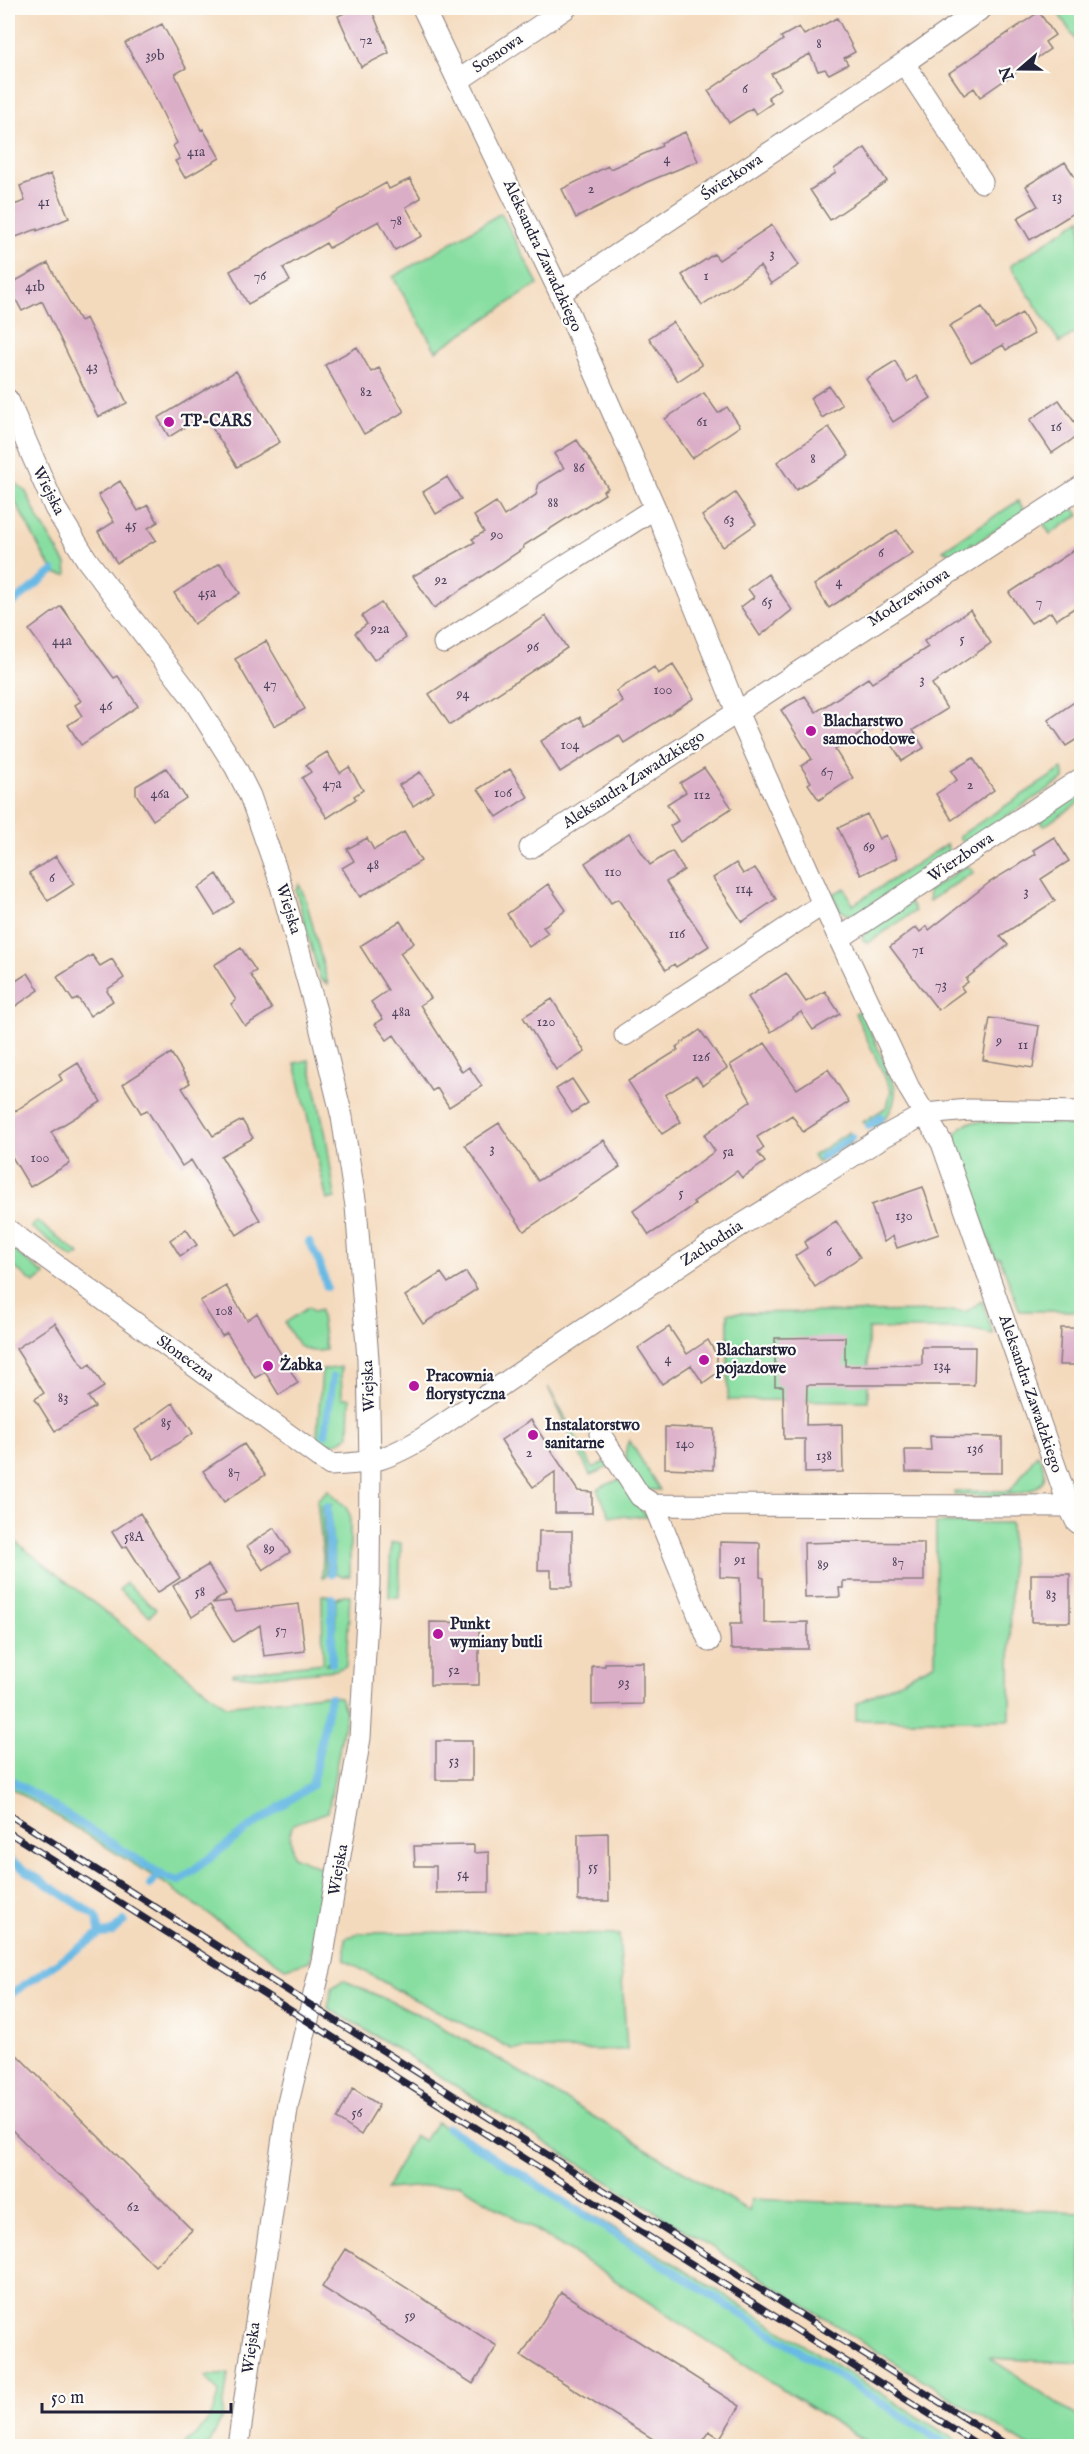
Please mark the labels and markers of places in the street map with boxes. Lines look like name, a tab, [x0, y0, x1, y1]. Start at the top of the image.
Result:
place label: TP-CARS	[180, 412, 252, 432]
marker: TP-CARS	[162, 415, 176, 429]
place label: Blacharstwo samochodowe	[823, 712, 916, 750]
marker: Blacharstwo samochodowe	[804, 724, 818, 738]
place label: Blacharstwo pojazdowe	[715, 1341, 797, 1379]
marker: Blacharstwo pojazdowe	[697, 1353, 711, 1367]
place label: Żabka	[280, 1354, 323, 1376]
marker: Żabka	[261, 1359, 275, 1373]
place label: Pracownia florystyczna	[425, 1367, 507, 1405]
marker: Pracownia florystyczna	[407, 1379, 421, 1393]
place label: Instalatorstwo sanitarne	[545, 1416, 640, 1454]
marker: Instalatorstwo sanitarne	[526, 1428, 540, 1442]
place label: Punkt wymiany butli	[449, 1615, 543, 1653]
marker: Punkt wymiany butli	[431, 1627, 445, 1641]

